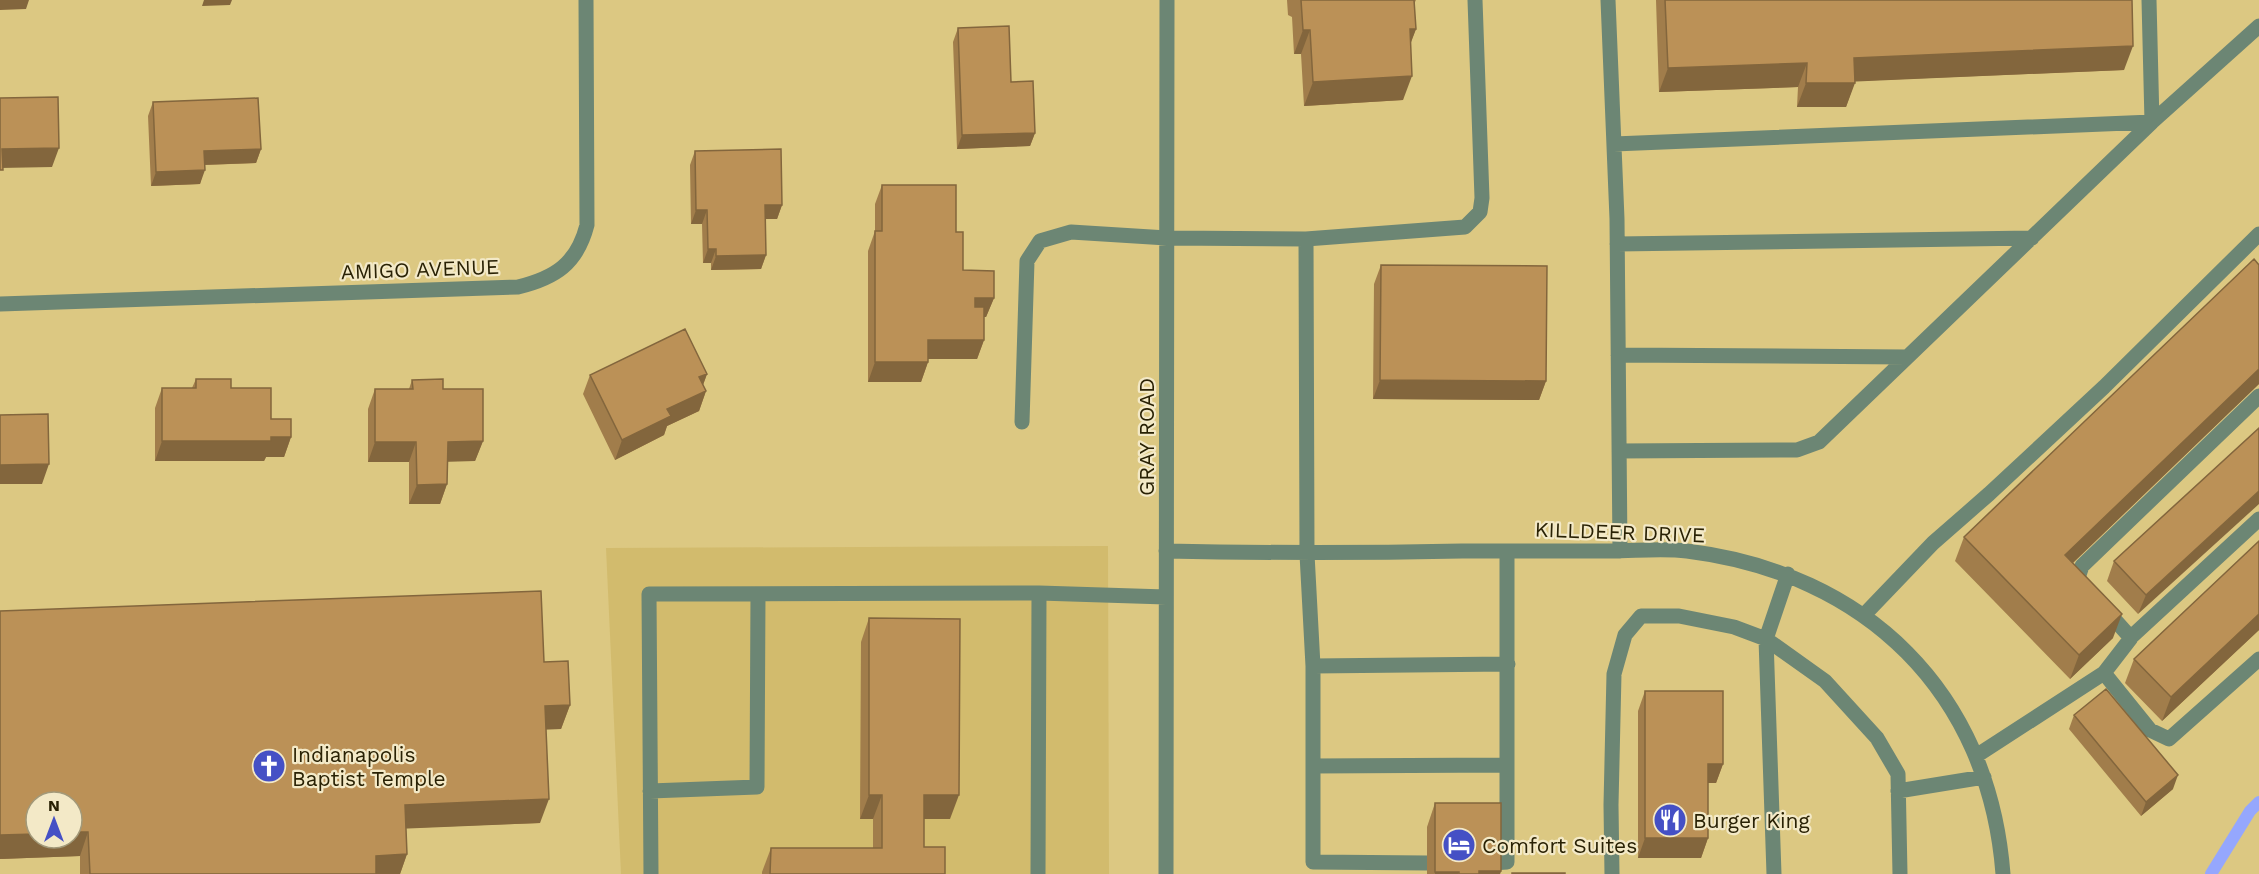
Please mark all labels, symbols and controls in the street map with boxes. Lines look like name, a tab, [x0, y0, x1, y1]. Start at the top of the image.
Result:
street label: AMIGO AVENUE	[340, 254, 500, 284]
street label: GRAY ROAD	[1134, 378, 1159, 496]
street label: KILLDEER DRIVE	[1534, 517, 1706, 547]
place label: Indianapolis Baptist Temple	[292, 742, 446, 791]
church icon: Indianapolis Baptist Temple	[251, 748, 287, 784]
north arrow	[24, 790, 84, 850]
text: N	[48, 796, 60, 815]
restaurant icon: Burger King	[1652, 802, 1688, 838]
place label: Burger King	[1693, 808, 1811, 833]
hotel icon: Comfort Suites	[1441, 827, 1477, 863]
place label: Comfort Suites	[1482, 833, 1637, 858]

